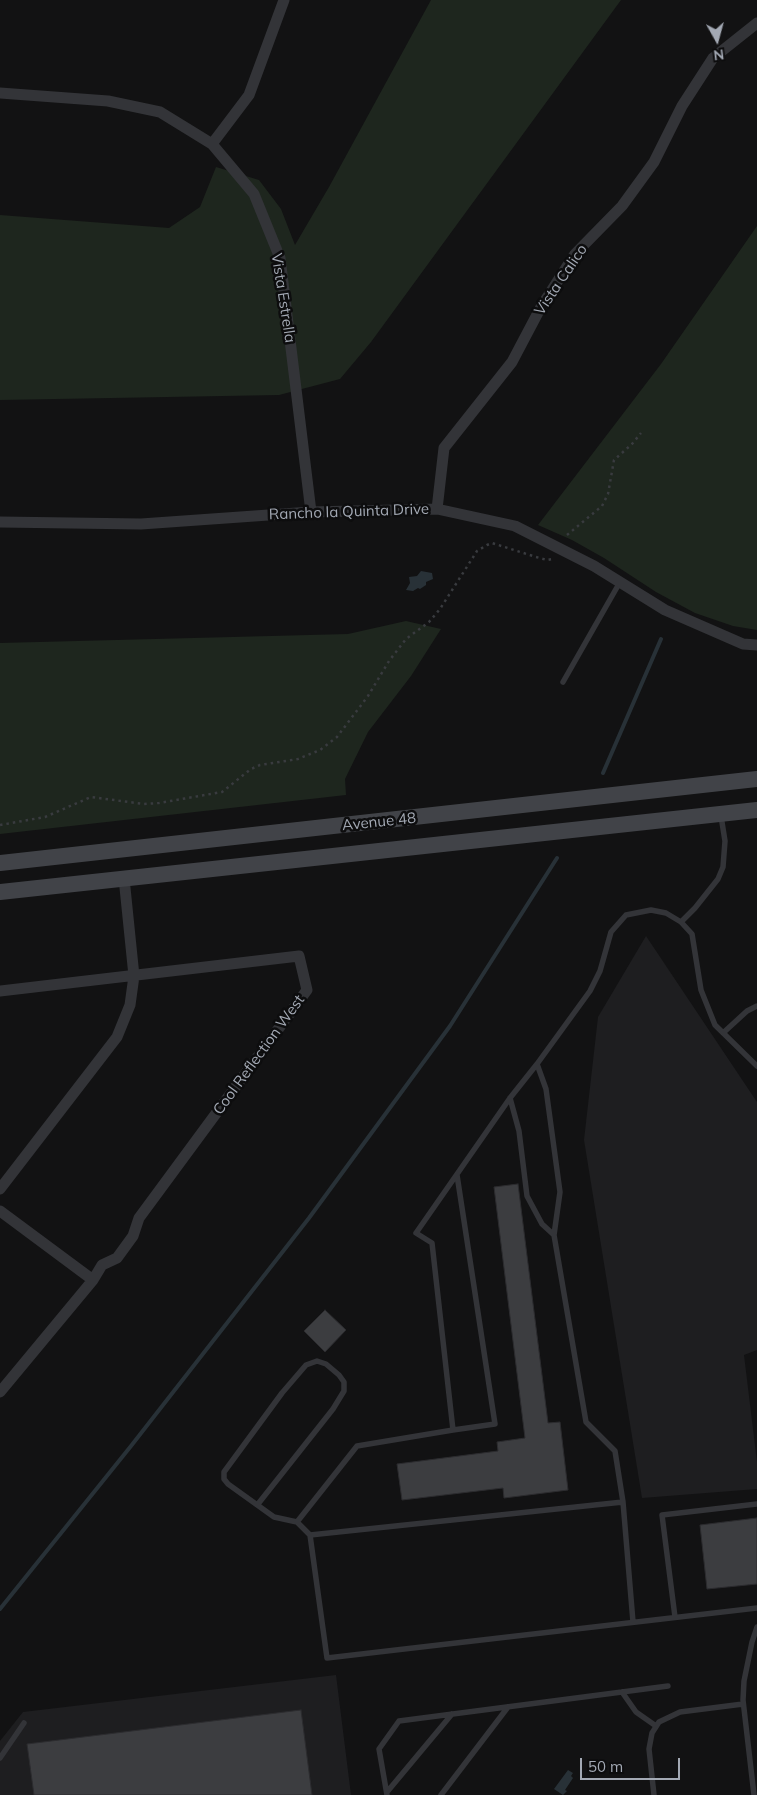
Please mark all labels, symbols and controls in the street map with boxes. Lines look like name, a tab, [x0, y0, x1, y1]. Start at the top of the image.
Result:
north arrow	[692, 15, 742, 65]
text: N	[712, 45, 725, 64]
street label: Vista Calico	[531, 241, 591, 319]
street label: Vista Estrella	[267, 252, 299, 344]
street label: Rancho la Quinta Drive	[269, 500, 429, 524]
street label: Avenue 48	[341, 809, 417, 835]
street label: Cool Reflection West	[210, 992, 308, 1118]
scale bar	[582, 1748, 682, 1780]
text: 50 m	[588, 1757, 623, 1776]

